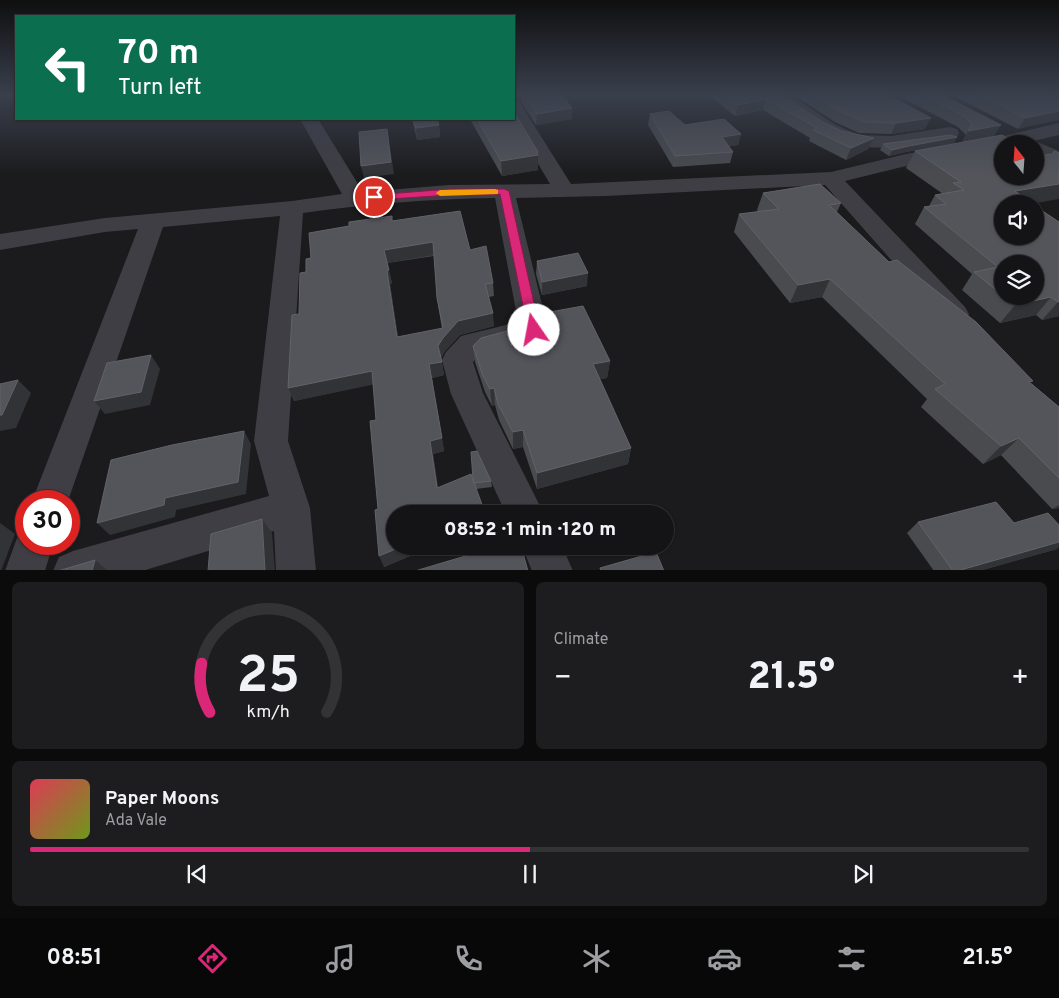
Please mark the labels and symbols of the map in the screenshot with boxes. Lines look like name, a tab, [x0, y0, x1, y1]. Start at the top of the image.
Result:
north arrow	[994, 135, 1044, 185]
pin	[353, 176, 395, 218]
position arrow	[507, 303, 559, 355]
speed limit sign: 30	[15, 490, 80, 555]

